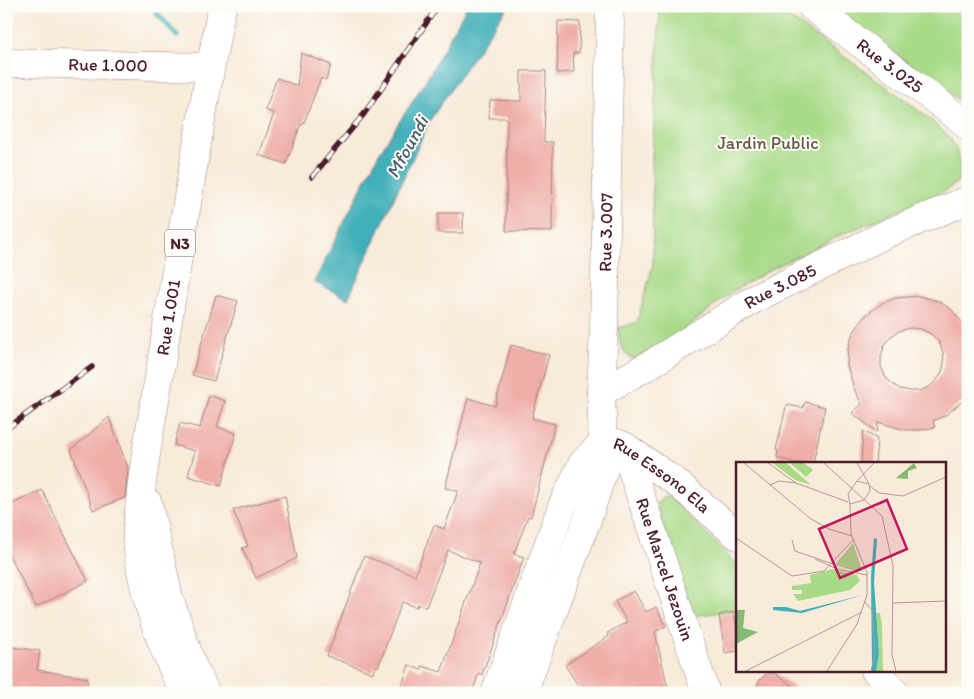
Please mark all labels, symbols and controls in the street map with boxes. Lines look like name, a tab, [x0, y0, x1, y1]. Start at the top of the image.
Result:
street label: Rue 3.025	[852, 34, 928, 98]
street label: Rue 1.000	[68, 53, 148, 77]
water label: Mfoundi	[381, 110, 434, 182]
park label: Jardin Public	[717, 132, 819, 154]
street label: Rue 3.007	[594, 193, 618, 272]
road number: N3	[165, 230, 195, 256]
street label: Rue 3.085	[740, 259, 820, 314]
street label: Rue 1.001	[152, 278, 185, 357]
street label: Rue Essono Ela	[610, 432, 715, 518]
inset map	[736, 462, 946, 672]
street label: Rue Marcel Jezouin	[631, 495, 699, 644]

